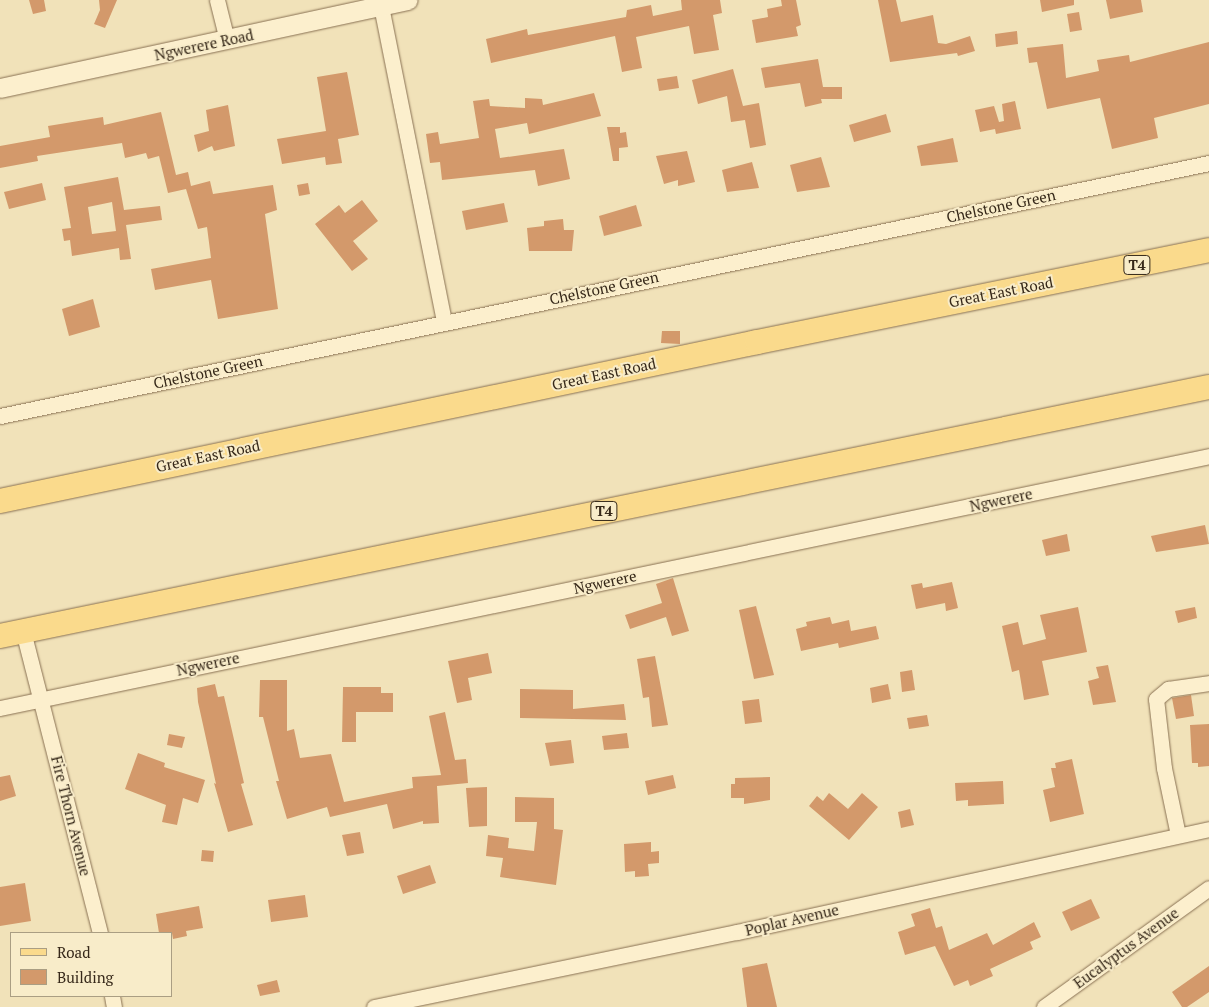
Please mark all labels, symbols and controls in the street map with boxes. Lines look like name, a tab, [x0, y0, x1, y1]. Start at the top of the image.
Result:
street label: Ngwerere Road	[153, 26, 255, 64]
street label: Chelstone Green	[945, 186, 1057, 226]
road number: T4	[1123, 254, 1151, 276]
street label: Chelstone Green	[548, 268, 660, 308]
street label: Great East Road	[947, 273, 1055, 311]
street label: Chelstone Green	[152, 352, 264, 392]
street label: Great East Road	[550, 354, 658, 394]
street label: Great East Road	[154, 436, 262, 476]
street label: Ngwerere	[968, 485, 1034, 515]
road number: T4	[590, 500, 618, 522]
street label: Ngwerere	[572, 567, 638, 597]
street label: Ngwerere	[175, 649, 241, 679]
street label: Fire Thorn Avenue	[47, 754, 95, 878]
street label: Poplar Avenue	[743, 900, 841, 940]
street label: Eucalyptus Avenue	[1070, 904, 1182, 992]
legend	[10, 932, 172, 997]
text: Road	[57, 942, 90, 962]
text: Building	[57, 967, 114, 987]

